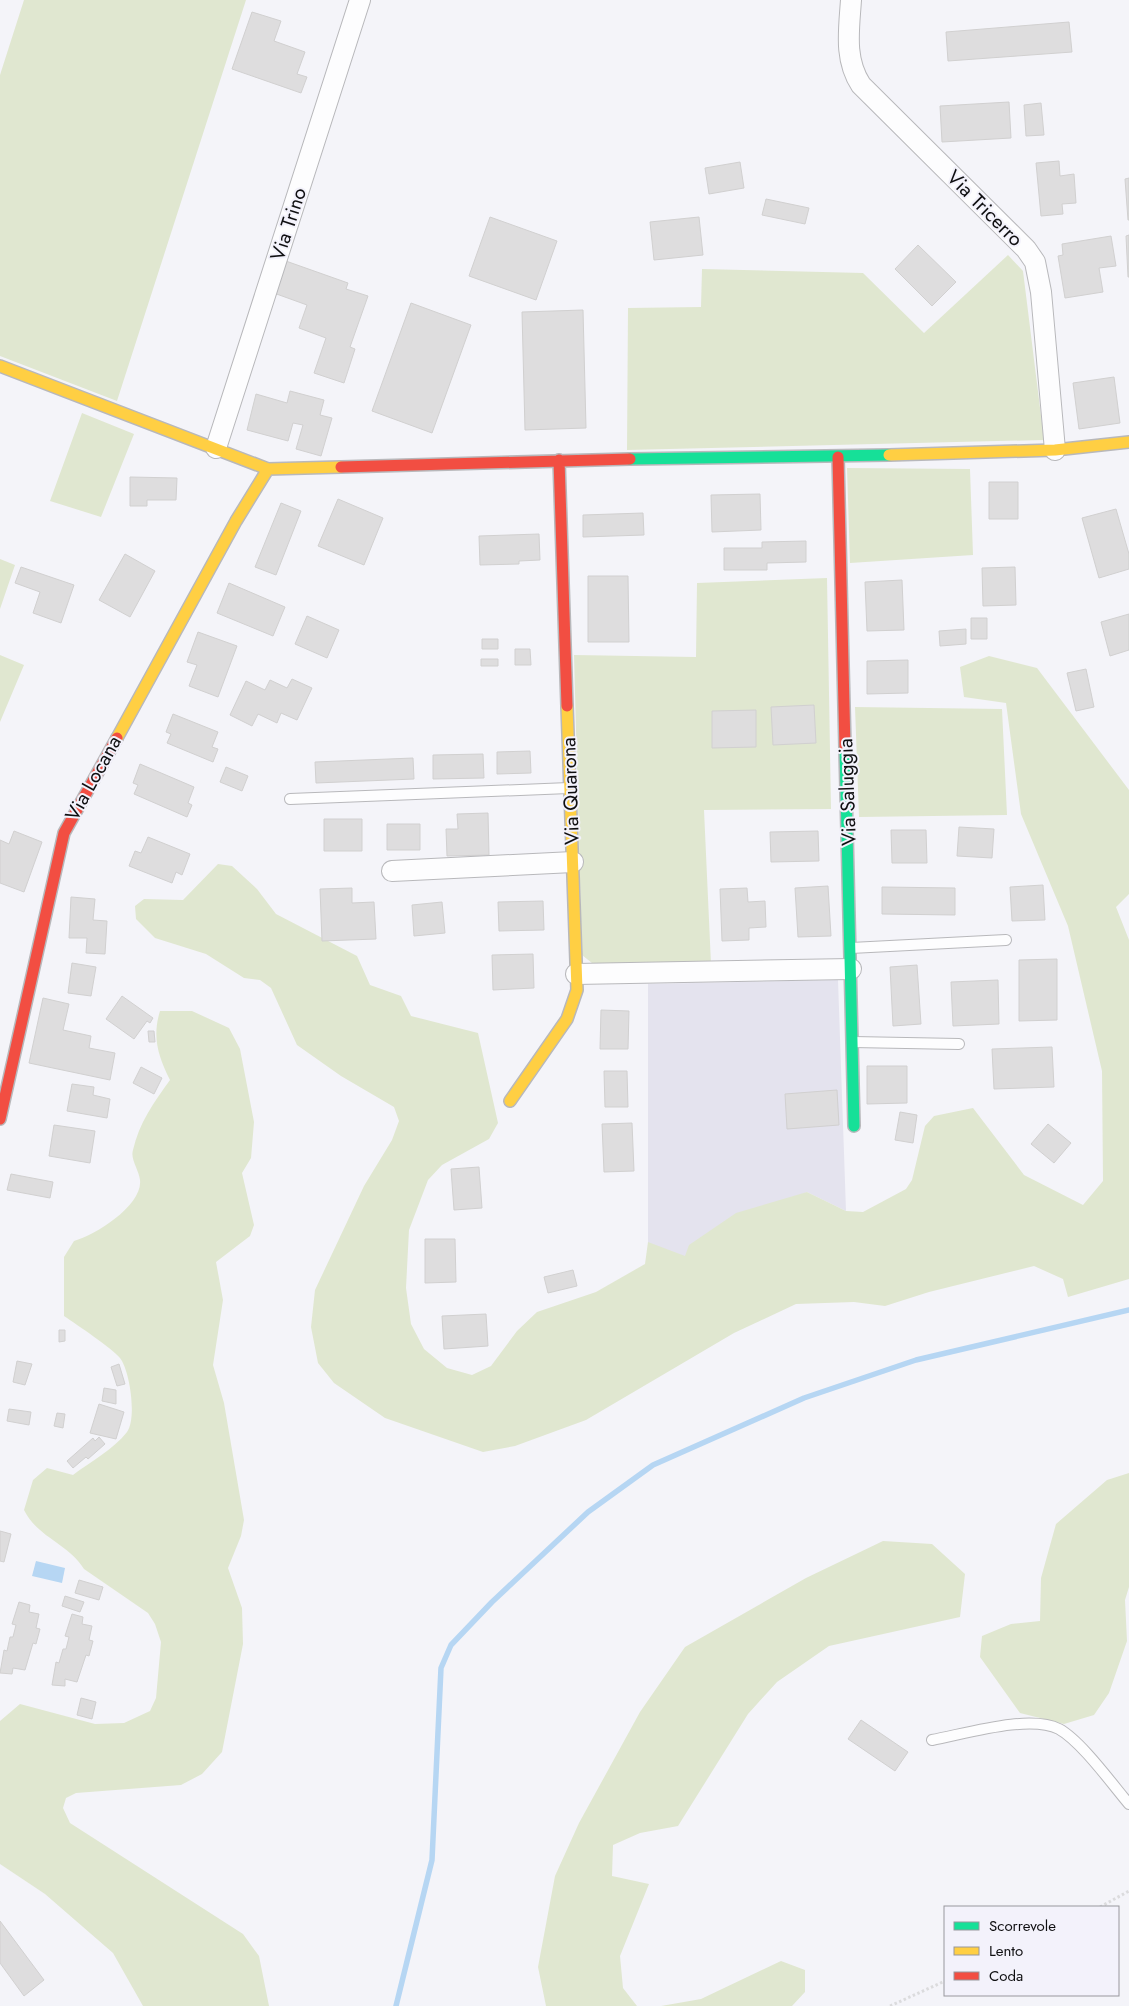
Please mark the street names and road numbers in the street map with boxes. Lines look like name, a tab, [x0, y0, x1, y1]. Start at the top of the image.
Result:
street label: Via Tricerro	[940, 163, 1030, 253]
street label: Via Trino	[263, 184, 314, 264]
street label: Via Locana	[58, 730, 129, 826]
street label: Via Quarona	[554, 737, 587, 845]
street label: Via Saluggia	[831, 738, 864, 846]

